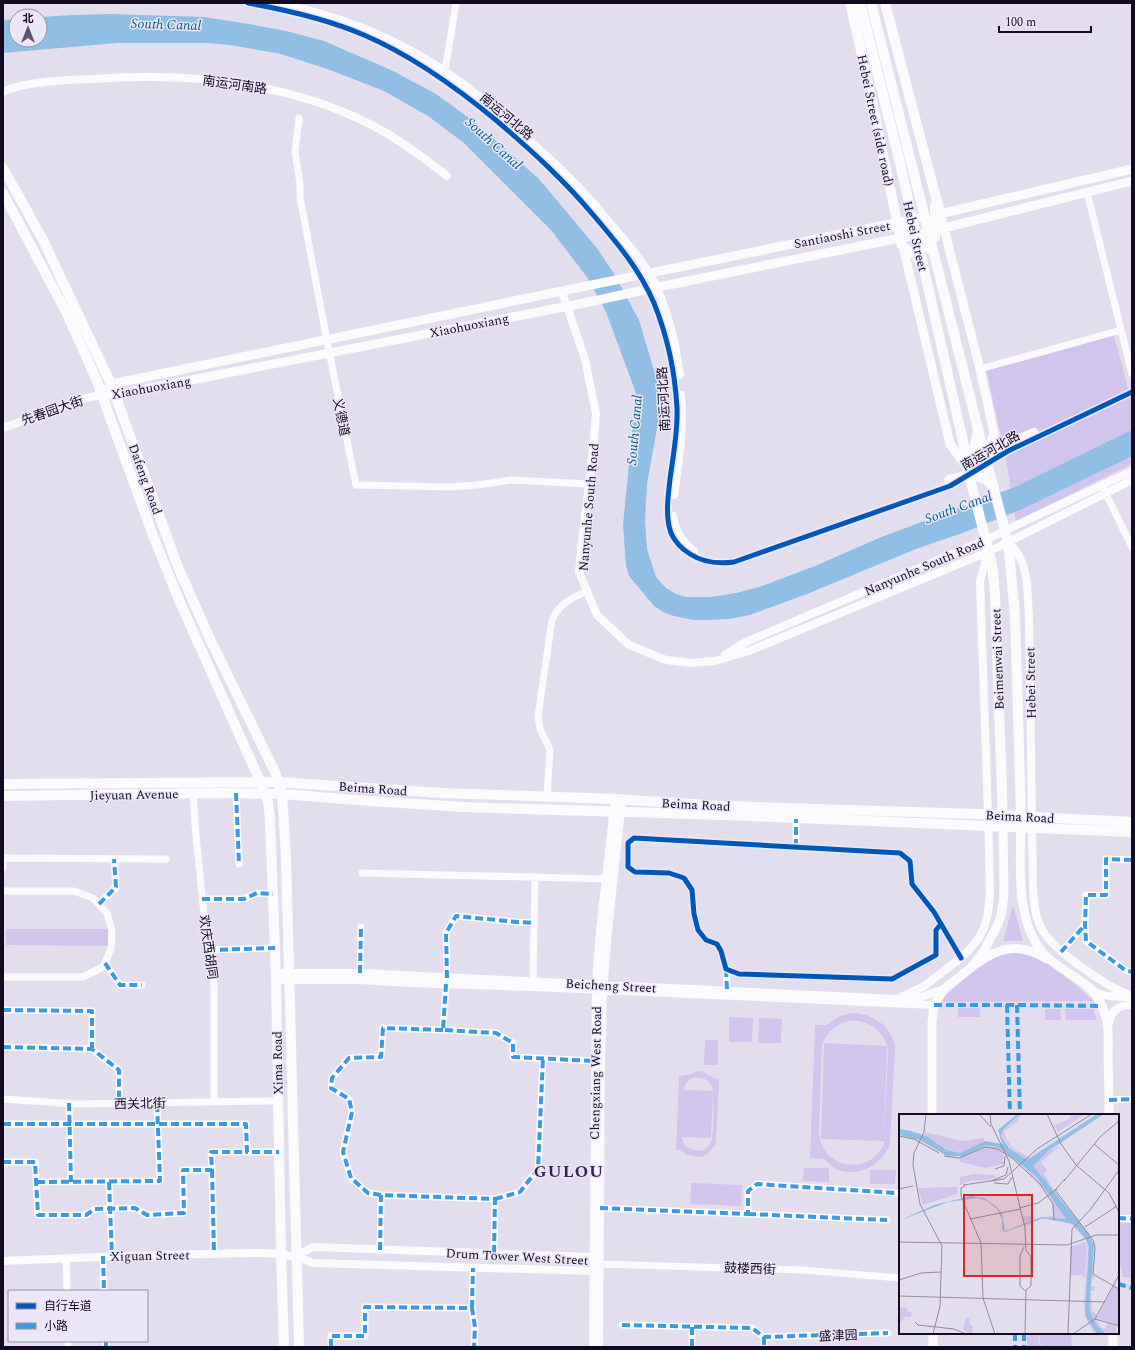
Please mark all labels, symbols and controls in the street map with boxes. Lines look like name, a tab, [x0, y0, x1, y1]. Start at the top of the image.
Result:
north arrow	[8, 8, 48, 48]
scale bar	[999, 8, 1091, 34]
text: 北	[23, 10, 34, 27]
water label: South Canal	[130, 13, 202, 36]
text: 100 m	[1005, 13, 1036, 32]
street label: Hebei Street (side road)	[851, 53, 899, 188]
street label: 南运河南路	[201, 71, 268, 99]
street label: 南运河北路	[475, 88, 538, 145]
water label: South Canal	[460, 112, 527, 175]
street label: Hebei Street	[897, 199, 933, 274]
street label: Santiaoshi Street	[792, 216, 892, 254]
street label: Xiaohuoxiang	[428, 309, 511, 343]
street label: 南运河北路	[652, 366, 676, 432]
street label: Xiaohuoxiang	[110, 371, 192, 405]
street label: 先春园大街	[18, 391, 86, 431]
water label: South Canal	[621, 394, 648, 466]
street label: 义德道	[327, 396, 355, 438]
street label: 南运河北路	[957, 426, 1024, 476]
street label: Dafeng Road	[123, 441, 167, 518]
street label: Nanyunhe South Road	[573, 442, 605, 572]
water label: South Canal	[921, 485, 995, 529]
street label: Nanyunhe South Road	[861, 533, 987, 601]
street label: Beimenwai Street	[986, 607, 1010, 710]
street label: Hebei Street	[1020, 646, 1042, 719]
street label: Beima Road	[338, 777, 408, 801]
street label: Jieyuan Avenue	[89, 784, 179, 806]
street label: Beima Road	[661, 793, 731, 817]
street label: Beima Road	[985, 805, 1055, 829]
street label: 欢庆西胡同	[194, 914, 222, 981]
street label: Beicheng Street	[565, 974, 657, 998]
street label: Chengxiang West Road	[585, 1006, 607, 1140]
street label: Xima Road	[267, 1031, 289, 1095]
street label: 西关北街	[114, 1094, 166, 1114]
inset map	[899, 1114, 1119, 1334]
district label: GULOU	[534, 1159, 604, 1185]
street label: Drum Tower West Street	[445, 1243, 589, 1271]
street label: Xiguan Street	[110, 1245, 190, 1267]
street label: 鼓楼西街	[724, 1258, 776, 1280]
legend	[8, 1290, 148, 1342]
text: 自行车道	[44, 1297, 92, 1316]
text: 小路	[44, 1317, 68, 1336]
street label: 盛津园	[818, 1325, 858, 1347]

